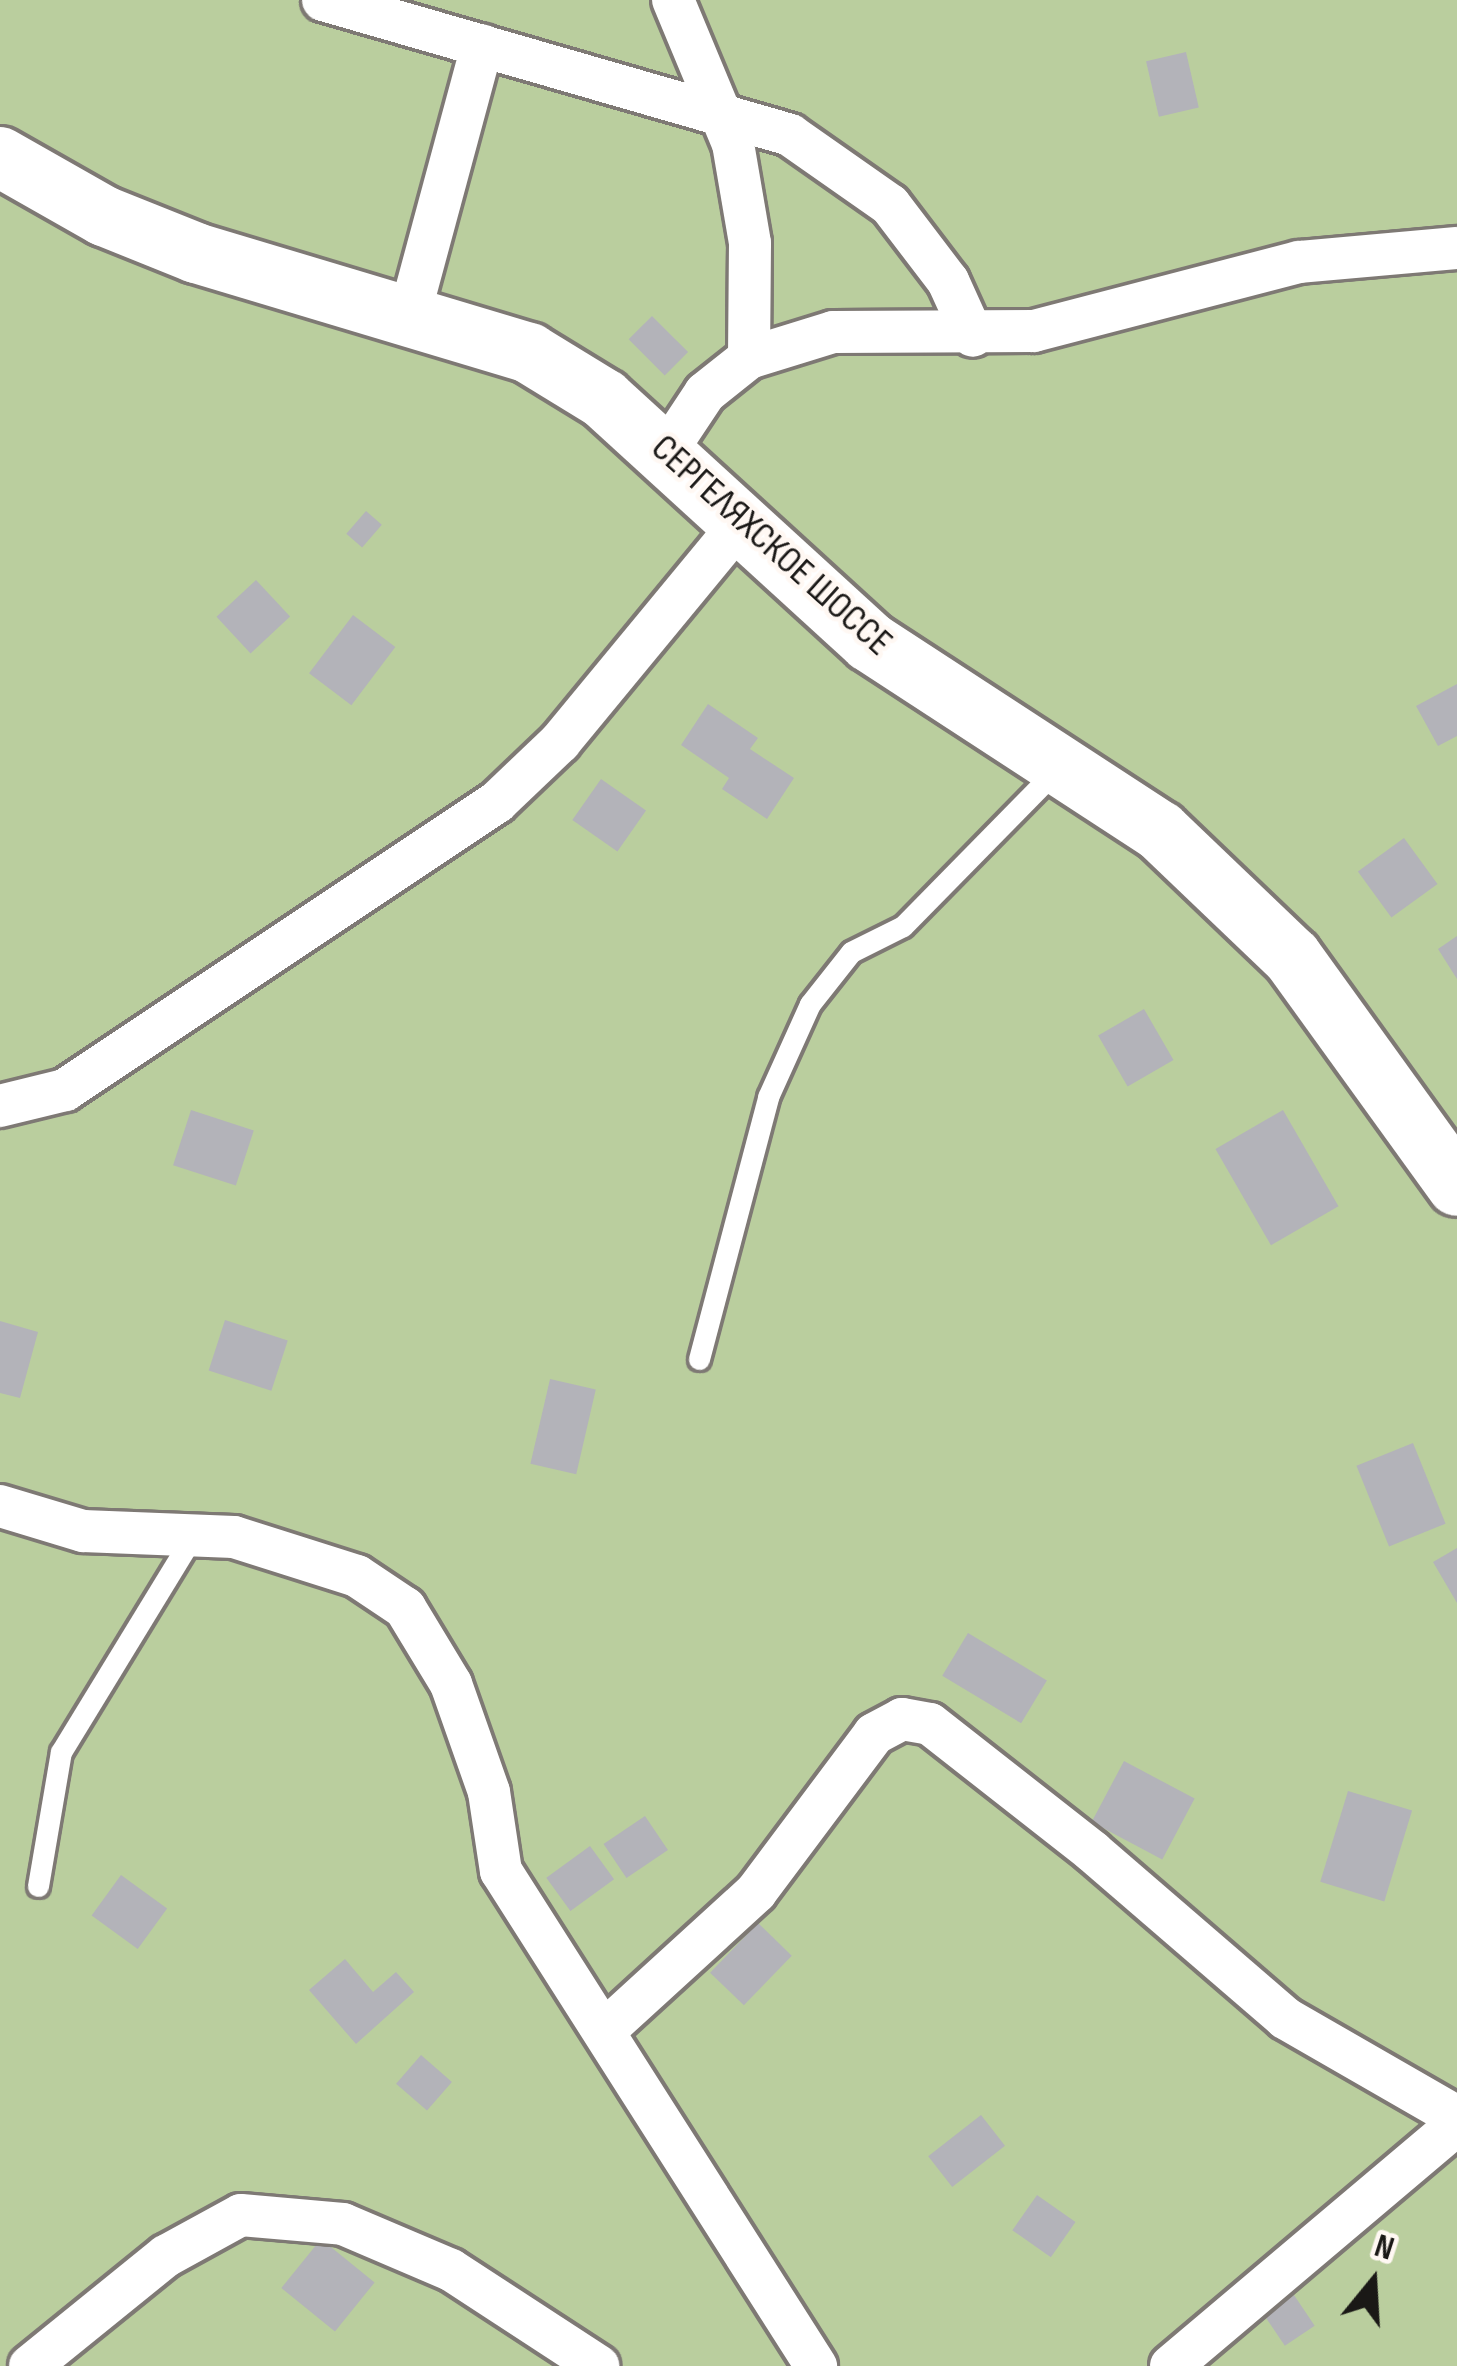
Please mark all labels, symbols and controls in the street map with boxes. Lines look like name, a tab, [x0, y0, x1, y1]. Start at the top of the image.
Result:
street label: СЕРГЕЛЯХСКОЕ ШОССЕ	[641, 425, 901, 667]
north arrow	[1313, 2222, 1433, 2342]
text: N	[1370, 2226, 1399, 2270]

